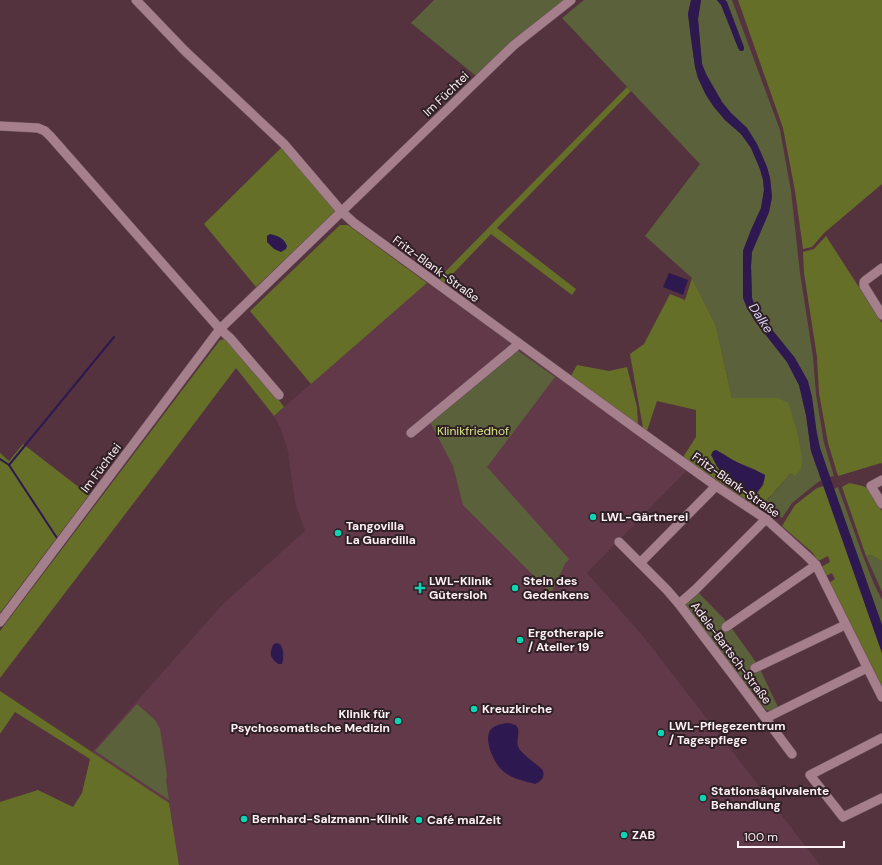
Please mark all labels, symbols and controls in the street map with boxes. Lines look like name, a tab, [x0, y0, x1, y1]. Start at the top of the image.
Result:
street label: Im Füchtei	[420, 68, 472, 120]
street label: Fritz-Blank-Straße	[389, 232, 483, 306]
water label: Dalke	[745, 300, 777, 336]
park label: Klinikfriedhof	[437, 423, 509, 439]
street label: Im Füchtei	[77, 440, 125, 496]
street label: Fritz-Blank-Straße	[689, 449, 783, 521]
place label: LWL-Gärtnerei	[601, 509, 688, 525]
marker: LWL-Gärtnerei	[588, 512, 598, 522]
place label: Tangovilla La Guardilla	[346, 518, 416, 548]
marker: Tangovilla La Guardilla	[333, 528, 343, 538]
place label: LWL-Klinik Gütersloh	[429, 573, 492, 603]
place label: Stein des Gedenkens	[523, 573, 590, 603]
marker: LWL-Klinik Gütersloh	[414, 582, 426, 594]
marker: Stein des Gedenkens	[510, 583, 520, 593]
street label: Adele-Bartsch-Straße	[687, 599, 775, 708]
place label: Ergotherapie / Ateller 19	[528, 625, 604, 655]
marker: Ergotherapie / Ateller 19	[515, 635, 525, 645]
place label: Kreuzkirche	[482, 701, 552, 717]
marker: Kreuzkirche	[469, 704, 479, 714]
place label: Klinik für Psychosomatische Medizin	[231, 706, 390, 736]
marker: Klinik für Psychosomatische Medizin	[393, 716, 403, 726]
place label: LWL-Pflegezentrum / Tagespflege	[669, 718, 785, 748]
marker: LWL-Pflegezentrum / Tagespflege	[656, 728, 666, 738]
place label: Stationsäquivalente Behandlung	[711, 783, 829, 813]
marker: Stationsäquivalente Behandlung	[698, 793, 708, 803]
place label: Bernhard-Salzmann-Klinik	[252, 811, 409, 827]
place label: Café malZeit	[427, 812, 501, 828]
marker: Bernhard-Salzmann-Klinik	[239, 814, 249, 824]
marker: Café malZeit	[414, 815, 424, 825]
scale bar	[738, 823, 844, 849]
place label: ZAB	[632, 827, 655, 843]
text: 100 m	[744, 829, 778, 845]
marker: ZAB	[619, 830, 629, 840]

